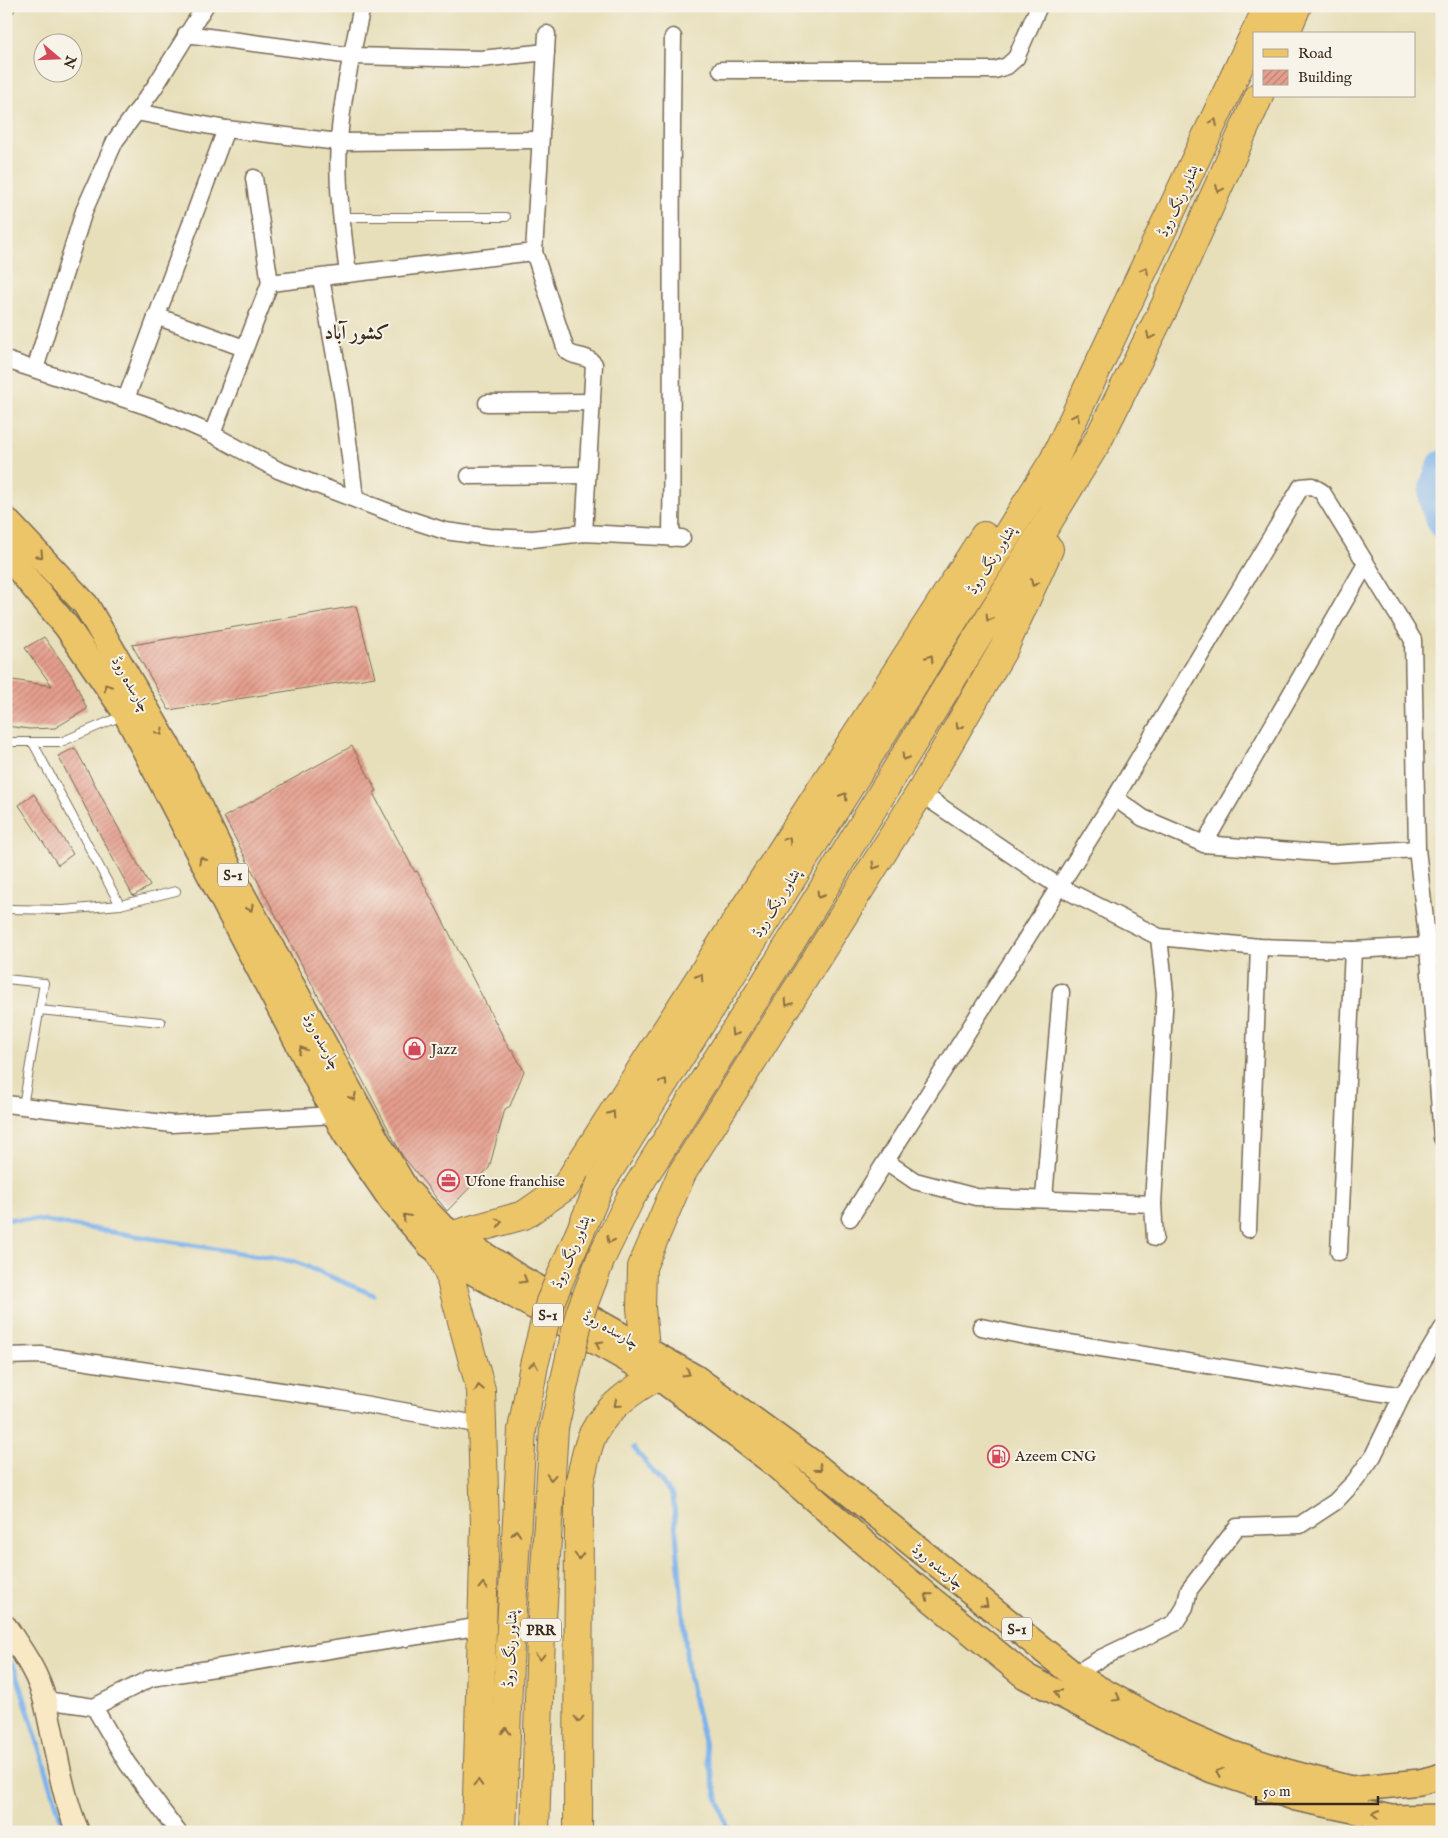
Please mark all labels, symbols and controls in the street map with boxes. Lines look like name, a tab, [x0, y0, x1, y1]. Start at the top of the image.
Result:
north arrow	[32, 32, 82, 82]
legend	[1253, 32, 1416, 98]
text: Road	[1298, 44, 1333, 63]
text: N	[59, 52, 80, 71]
text: Building	[1298, 68, 1353, 87]
one-way arrow	[1208, 119, 1218, 128]
street label: پشاور رنگ روڈ	[1153, 161, 1204, 240]
one-way arrow	[1214, 184, 1225, 193]
one-way arrow	[1139, 266, 1150, 275]
district label: کشور آباد	[324, 320, 390, 346]
one-way arrow	[1146, 331, 1156, 340]
one-way arrow	[1070, 413, 1080, 422]
street label: پشاور رنگ روڈ	[962, 521, 1020, 598]
one-way arrow	[34, 549, 43, 558]
one-way arrow	[1030, 578, 1040, 587]
one-way arrow	[986, 613, 996, 622]
street label: چارسدہ روڈ	[106, 653, 154, 716]
one-way arrow	[923, 655, 933, 664]
one-way arrow	[104, 683, 113, 692]
one-way arrow	[955, 721, 965, 730]
one-way arrow	[153, 727, 163, 736]
one-way arrow	[901, 751, 911, 760]
one-way arrow	[837, 792, 847, 801]
one-way arrow	[781, 837, 791, 846]
one-way arrow	[198, 856, 208, 865]
one-way arrow	[872, 860, 881, 869]
road number: S-1	[218, 864, 248, 886]
street label: پشاور رنگ روڈ	[747, 864, 805, 941]
one-way arrow	[816, 890, 826, 899]
one-way arrow	[244, 903, 254, 912]
one-way arrow	[693, 973, 703, 982]
one-way arrow	[785, 998, 795, 1007]
street label: چارسدہ روڈ	[297, 1010, 345, 1073]
one-way arrow	[730, 1028, 740, 1037]
shop icon: Jazz	[403, 1037, 427, 1061]
place label: Jazz	[429, 1040, 457, 1059]
one-way arrow	[298, 1047, 308, 1056]
one-way arrow	[658, 1078, 668, 1087]
one-way arrow	[346, 1092, 356, 1101]
one-way arrow	[606, 1110, 616, 1119]
office icon: Ufone franchise	[437, 1169, 461, 1193]
place label: Ufone franchise	[465, 1172, 565, 1191]
street label: پشاور رنگ روڈ	[547, 1212, 596, 1291]
one-way arrow	[403, 1214, 412, 1223]
one-way arrow	[495, 1218, 503, 1228]
one-way arrow	[606, 1235, 616, 1244]
one-way arrow	[518, 1274, 527, 1284]
road number: S-1	[533, 1304, 563, 1326]
street label: چارسدہ روڈ	[579, 1306, 642, 1354]
one-way arrow	[595, 1340, 604, 1350]
one-way arrow	[528, 1360, 539, 1369]
one-way arrow	[682, 1366, 691, 1376]
one-way arrow	[475, 1384, 485, 1393]
one-way arrow	[613, 1398, 622, 1407]
fuel station icon: Azeem CNG	[987, 1444, 1011, 1468]
place label: Azeem CNG	[1014, 1447, 1096, 1466]
one-way arrow	[813, 1463, 822, 1472]
one-way arrow	[546, 1473, 557, 1481]
one-way arrow	[511, 1529, 522, 1537]
street label: چارسدہ روڈ	[907, 1540, 968, 1594]
one-way arrow	[574, 1552, 584, 1560]
one-way arrow	[478, 1581, 488, 1589]
one-way arrow	[925, 1594, 934, 1602]
one-way arrow	[979, 1598, 988, 1606]
street label: پشاور رنگ روڈ	[498, 1609, 522, 1688]
road number: PRR	[521, 1618, 561, 1642]
road number: S-1	[1002, 1618, 1032, 1640]
one-way arrow	[535, 1653, 546, 1661]
one-way arrow	[1054, 1689, 1063, 1699]
one-way arrow	[1112, 1692, 1121, 1702]
one-way arrow	[574, 1715, 584, 1723]
one-way arrow	[501, 1726, 511, 1734]
one-way arrow	[1216, 1768, 1224, 1778]
scale bar	[1256, 1773, 1378, 1805]
one-way arrow	[473, 1779, 483, 1786]
text: 50 m	[1263, 1782, 1291, 1801]
one-way arrow	[1371, 1810, 1380, 1820]

